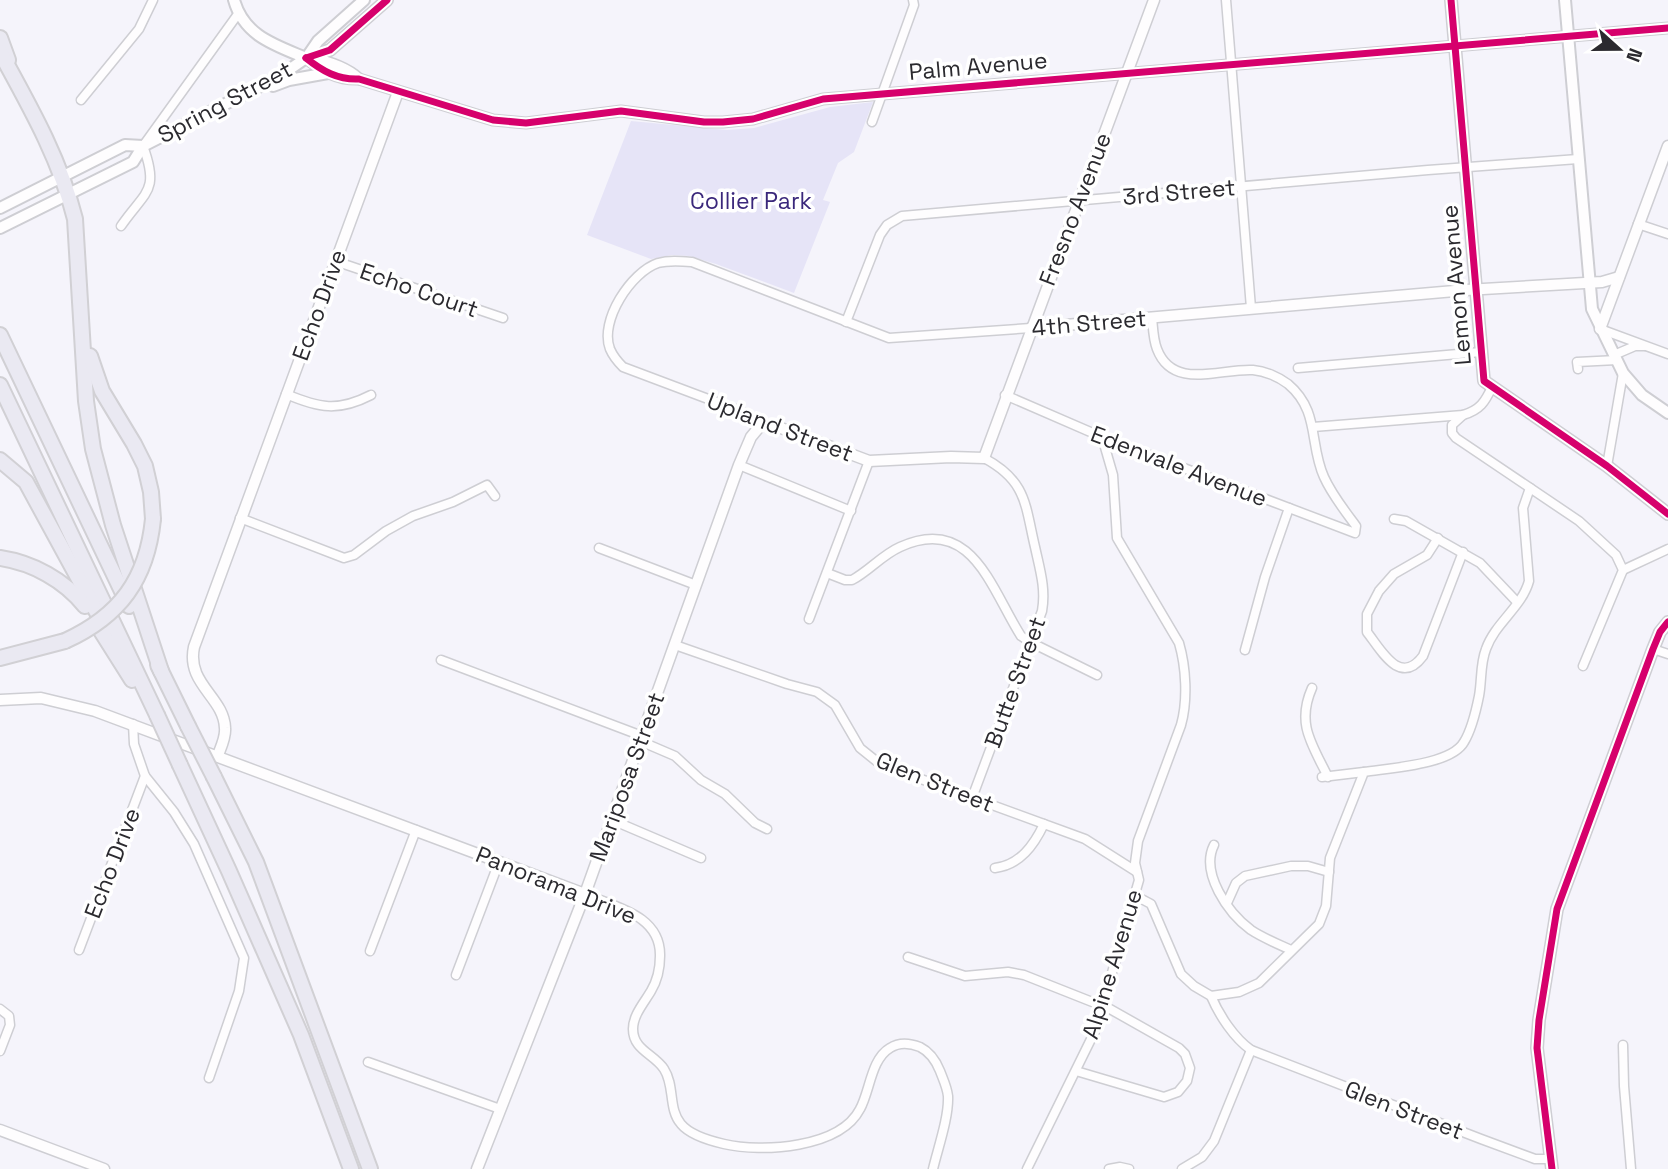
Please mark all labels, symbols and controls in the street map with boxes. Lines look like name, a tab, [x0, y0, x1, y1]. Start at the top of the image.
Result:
north arrow	[1584, 14, 1654, 84]
text: N	[1620, 44, 1648, 65]
street label: Palm Avenue	[907, 45, 1049, 87]
street label: Spring Street	[152, 54, 298, 150]
street label: Fresno Avenue	[1032, 128, 1118, 290]
street label: 3rd Street	[1121, 172, 1237, 212]
park label: Collier Park	[690, 186, 812, 216]
street label: Lemon Avenue	[1434, 203, 1478, 367]
street label: Echo Drive	[285, 245, 353, 365]
street label: Echo Court	[356, 256, 482, 324]
street label: 4th Street	[1030, 303, 1148, 343]
street label: Upland Street	[703, 385, 857, 469]
street label: Edenvale Avenue	[1087, 419, 1271, 513]
street label: Butte Street	[977, 612, 1053, 752]
street label: Mariposa Street	[582, 688, 672, 866]
street label: Glen Street	[872, 745, 998, 819]
street label: Echo Drive	[77, 803, 147, 923]
street label: Panorama Drive	[471, 839, 641, 931]
street label: Alpine Avenue	[1075, 885, 1149, 1043]
street label: Glen Street	[1340, 1074, 1468, 1146]

